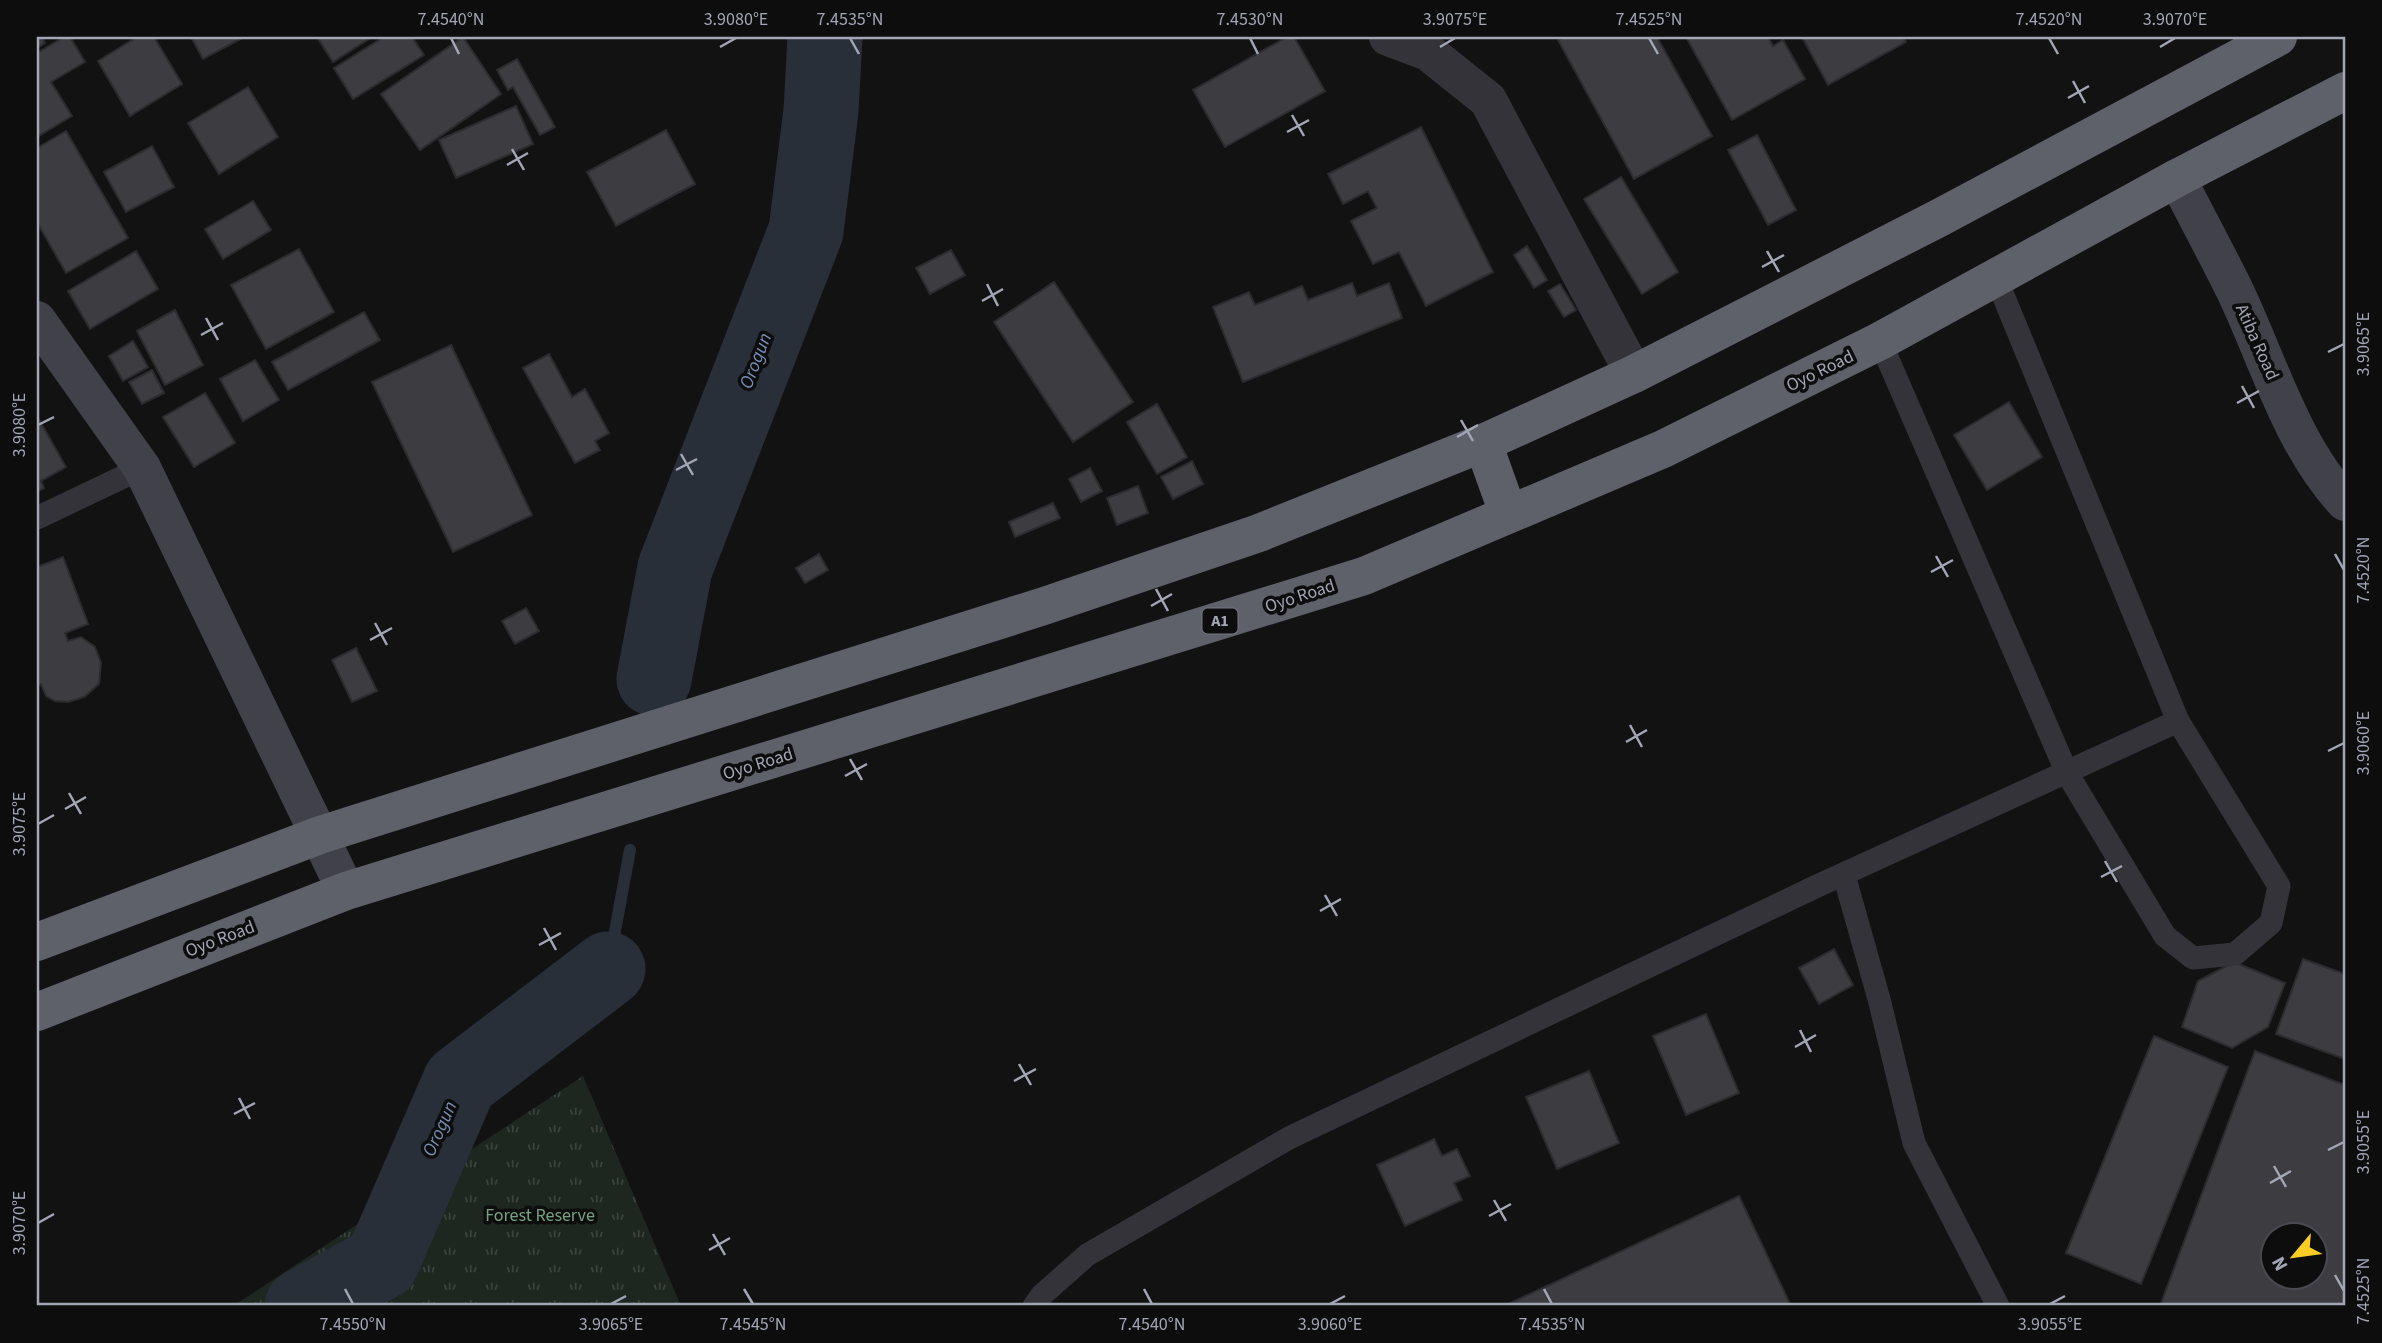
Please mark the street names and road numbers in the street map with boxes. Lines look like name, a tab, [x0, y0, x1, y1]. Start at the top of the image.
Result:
street label: Atiba Road	[2229, 300, 2285, 384]
street label: Oyo Road	[1782, 344, 1858, 398]
street label: Oyo Road	[1262, 573, 1338, 619]
road number: A1	[1202, 608, 1238, 634]
street label: Oyo Road	[720, 741, 796, 787]
street label: Oyo Road	[182, 914, 258, 964]

